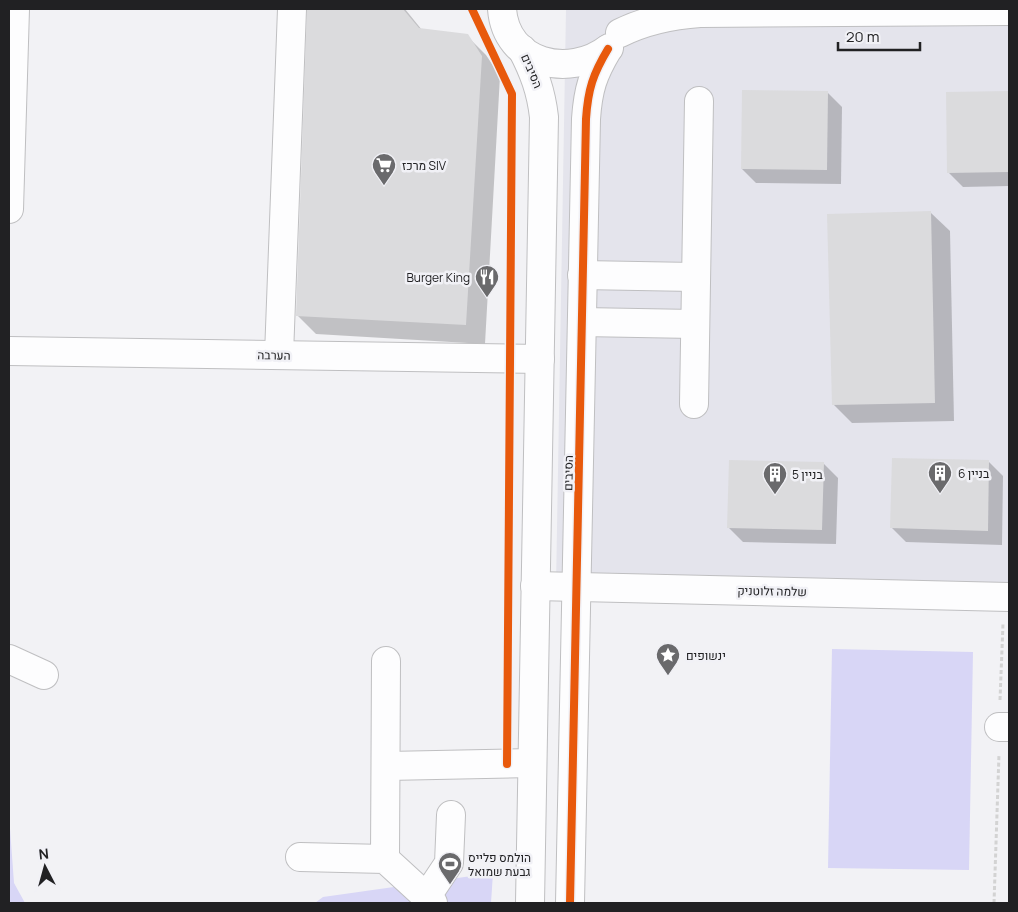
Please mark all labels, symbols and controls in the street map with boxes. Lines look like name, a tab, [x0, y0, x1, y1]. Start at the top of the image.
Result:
scale bar	[838, 20, 920, 52]
text: 20 m	[846, 26, 879, 47]
street label: הסיבים	[517, 51, 547, 91]
supermarket icon: מרכז SIV	[371, 152, 397, 186]
place label: מרכז SIV	[402, 157, 447, 174]
restaurant icon: Burger King	[474, 264, 500, 298]
place label: Burger King	[406, 269, 470, 286]
street label: הערבה	[257, 346, 291, 364]
street label: הסיבים	[559, 455, 577, 491]
building icon: בניין 6	[927, 460, 953, 494]
building icon: בניין 5	[762, 461, 788, 495]
place label: בניין 6	[958, 465, 990, 482]
place label: בניין 5	[792, 466, 823, 483]
street label: שלמה זלוטניק	[737, 582, 807, 600]
place icon: ינשופים	[655, 642, 681, 676]
place label: ינשופים	[686, 647, 726, 664]
north arrow	[20, 842, 70, 892]
text: N	[38, 844, 50, 864]
place label: הולמס פלייס גבעת שמואל	[468, 849, 531, 880]
sports icon: הולמס פלייס גבעת שמואל	[437, 851, 463, 885]

